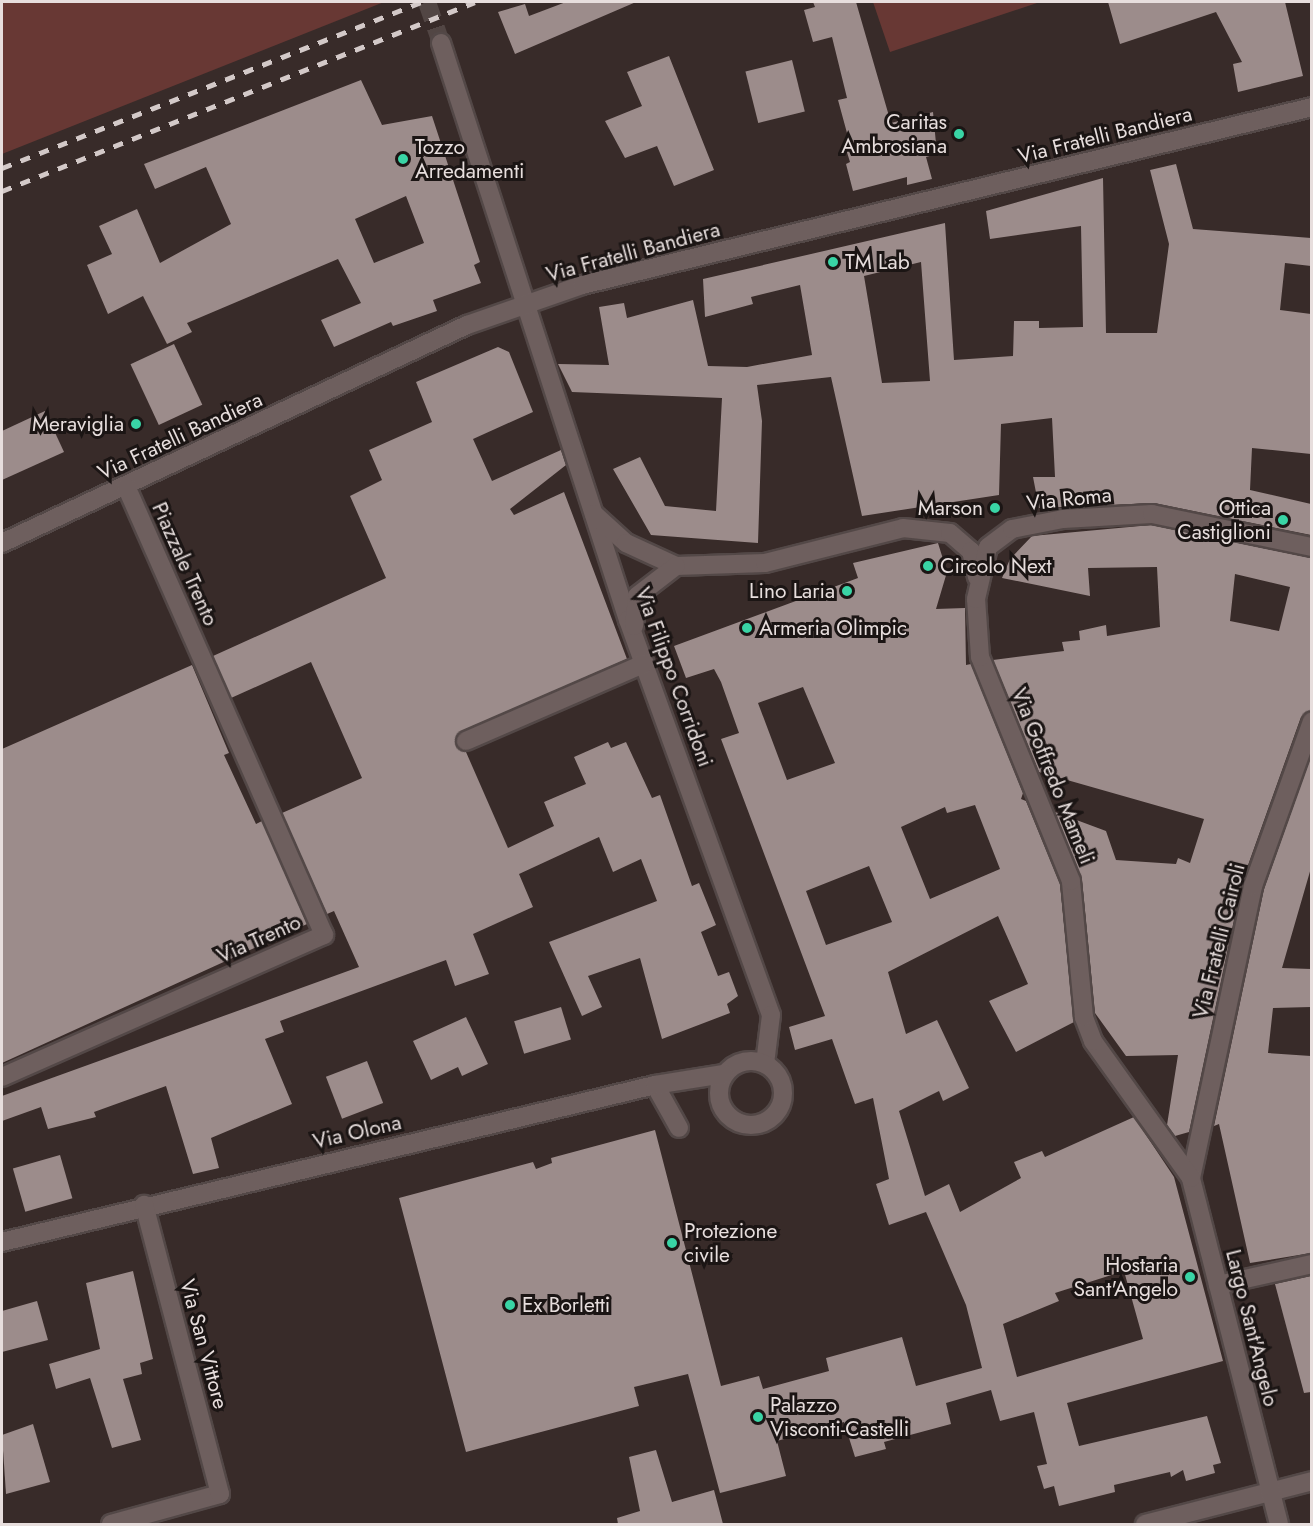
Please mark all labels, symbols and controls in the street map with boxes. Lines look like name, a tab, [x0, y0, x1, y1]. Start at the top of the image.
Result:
street label: Via Fratelli Bandiera	[1015, 101, 1195, 169]
place label: Caritas Ambrosiana	[841, 109, 947, 159]
marker: Caritas Ambrosiana	[952, 127, 966, 141]
place label: Tozzo Arredamenti	[415, 134, 525, 184]
marker: Tozzo Arredamenti	[396, 152, 410, 166]
street label: Via Fratelli Bandiera	[543, 217, 723, 287]
place label: TM Lab	[845, 249, 910, 275]
marker: TM Lab	[826, 255, 840, 269]
street label: Via Fratelli Bandiera	[94, 387, 266, 485]
place label: Meraviglia	[32, 411, 124, 437]
marker: Meraviglia	[129, 417, 143, 431]
street label: Via Roma	[1025, 482, 1113, 516]
place label: Marson	[918, 495, 983, 521]
place label: Ottica Castiglioni	[1177, 495, 1271, 545]
street label: Piazzale Trento	[147, 498, 223, 630]
marker: Marson	[988, 501, 1002, 515]
marker: Ottica Castiglioni	[1276, 513, 1290, 527]
place label: Circolo Next	[940, 553, 1051, 579]
marker: Circolo Next	[921, 559, 935, 573]
place label: Lino Laria	[749, 578, 835, 604]
street label: Via Filippo Corridoni	[630, 584, 718, 770]
marker: Lino Laria	[840, 584, 854, 598]
place label: Armeria Olimpic	[759, 615, 907, 641]
marker: Armeria Olimpic	[740, 621, 754, 635]
street label: Via Goffredo Mameli	[1006, 684, 1100, 868]
street label: Via Fratelli Cairoli	[1188, 861, 1250, 1021]
street label: Via Trento	[213, 909, 305, 969]
street label: Via Olona	[310, 1110, 404, 1154]
place label: Protezione civile	[684, 1218, 777, 1268]
marker: Protezione civile	[665, 1236, 679, 1250]
street label: Largo Sant'Angelo	[1220, 1247, 1284, 1409]
place label: Hostaria Sant'Angelo	[1074, 1252, 1178, 1302]
marker: Hostaria Sant'Angelo	[1183, 1270, 1197, 1284]
street label: Via San Vittore	[175, 1276, 233, 1412]
place label: Ex Borletti	[522, 1292, 610, 1318]
marker: Ex Borletti	[503, 1298, 517, 1312]
place label: Palazzo Visconti-Castelli	[770, 1392, 909, 1442]
marker: Palazzo Visconti-Castelli	[751, 1410, 765, 1424]

